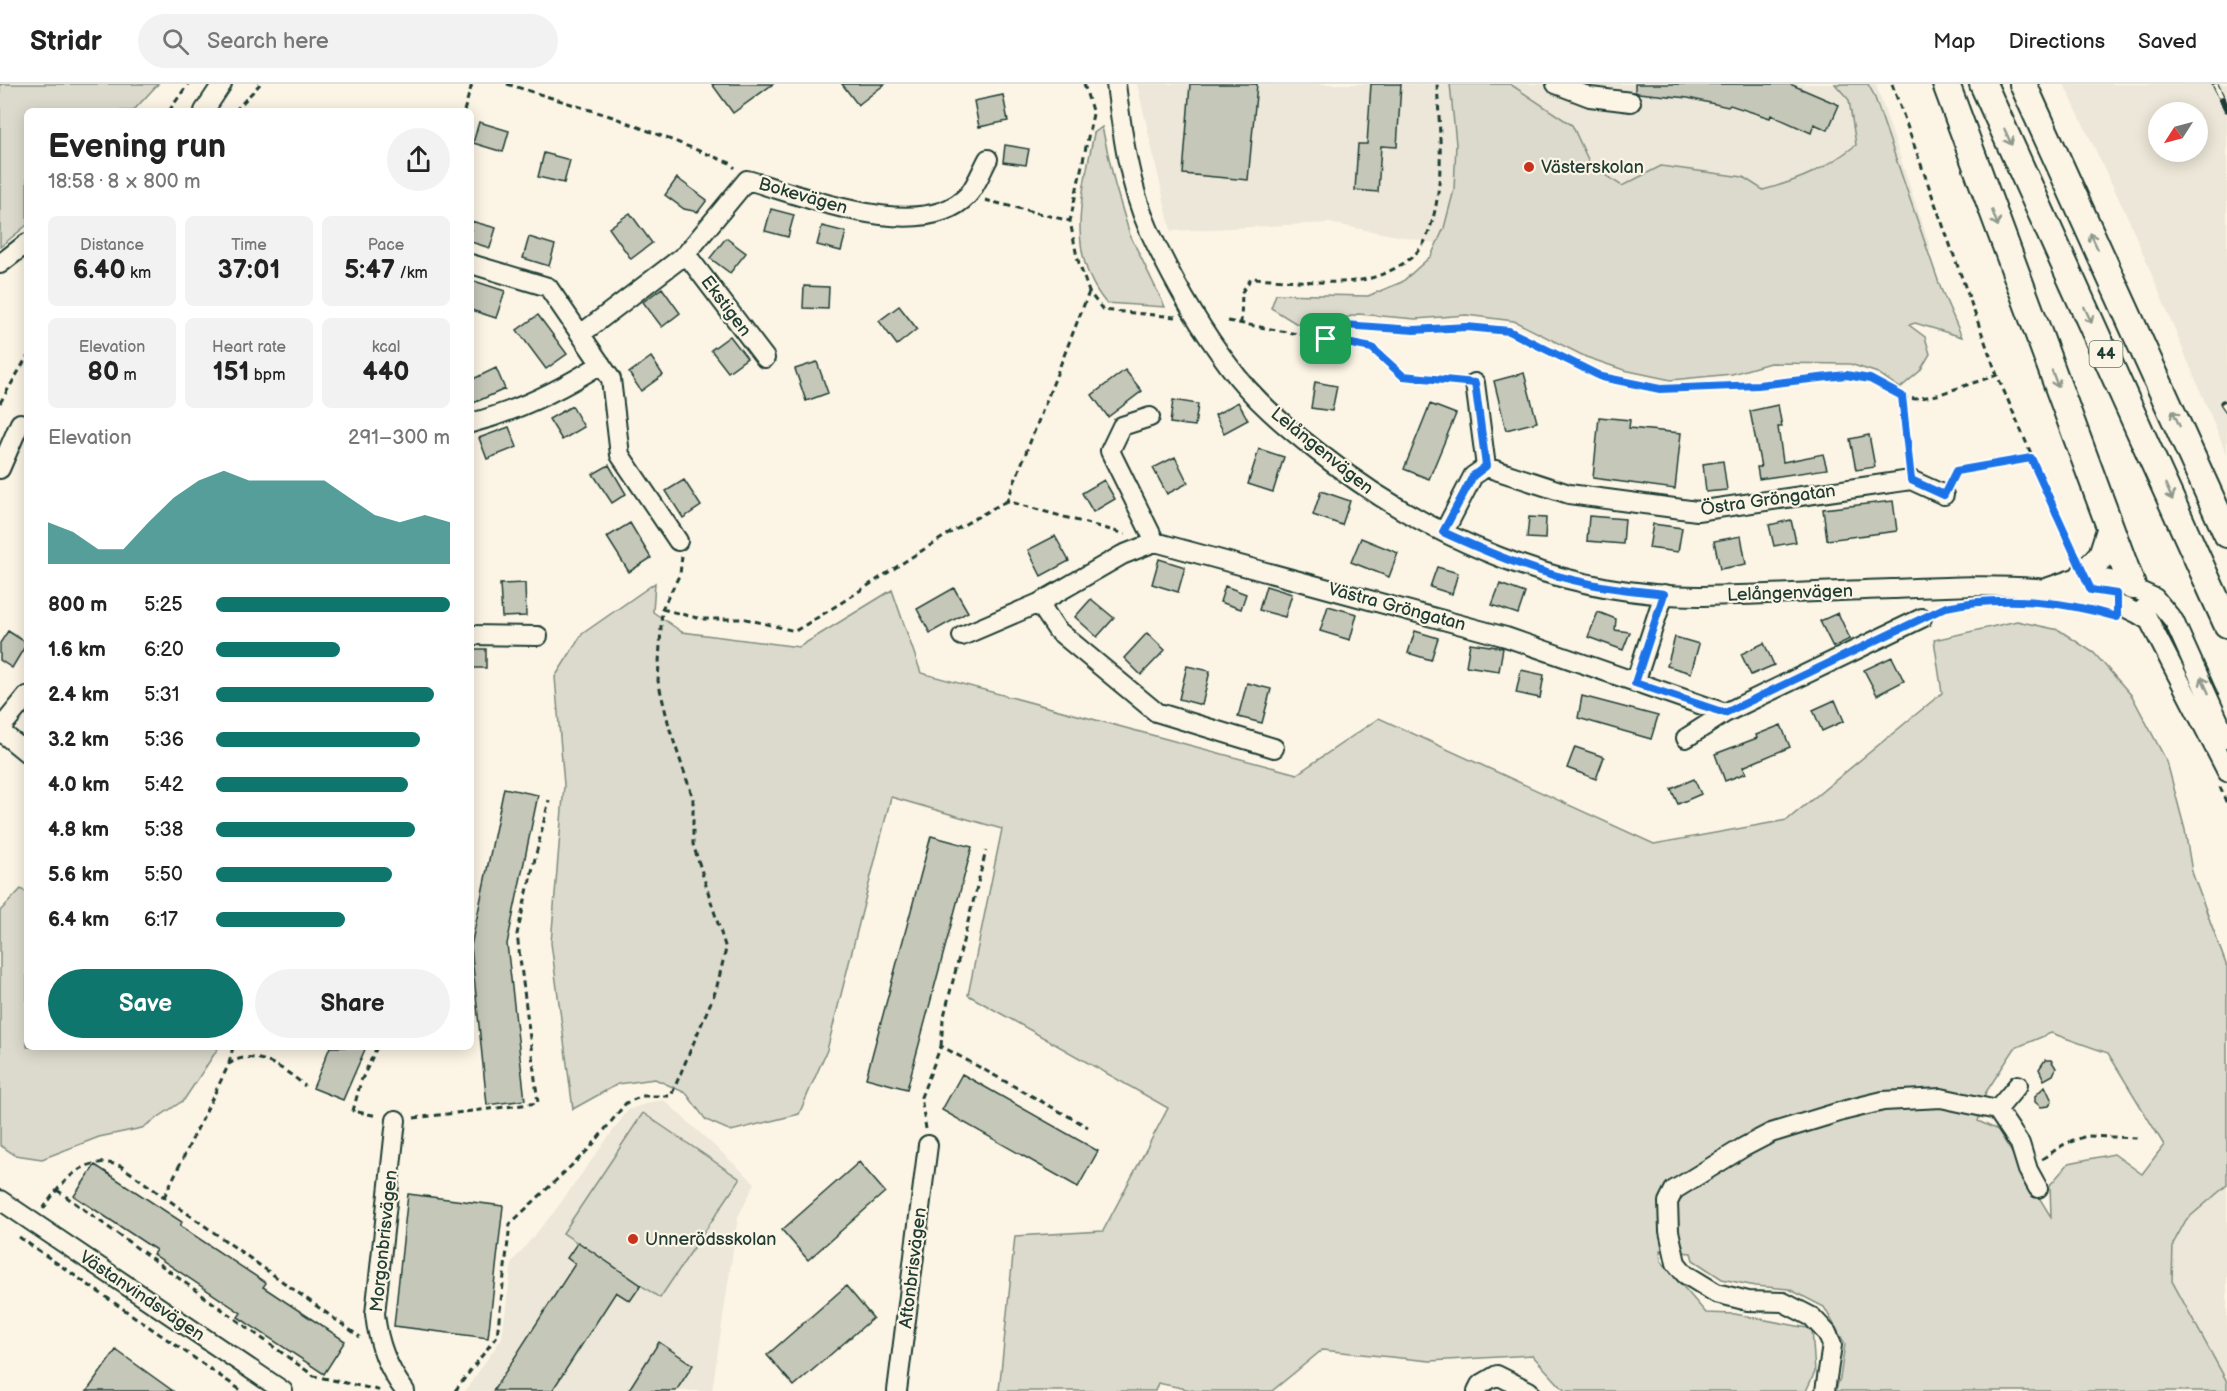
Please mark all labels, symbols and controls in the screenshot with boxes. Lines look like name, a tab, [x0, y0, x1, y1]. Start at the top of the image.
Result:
search box	[138, 14, 558, 68]
text: Stridr	[30, 25, 102, 58]
icon: search	[159, 25, 192, 58]
text: Search here	[207, 28, 329, 55]
text: Map	[1933, 29, 1976, 54]
text: Directions	[2009, 29, 2105, 54]
text: Saved	[2138, 29, 2197, 54]
north arrow	[2148, 102, 2208, 162]
map controls	[2148, 102, 2208, 162]
text: Evening run	[48, 127, 226, 167]
button: share	[387, 128, 450, 191]
one-way arrow	[2002, 128, 2014, 146]
place label: Västerskolan	[1541, 157, 1644, 178]
marker: Västerskolan	[1522, 160, 1536, 174]
text: 18:58 · 8 × 800 m	[48, 170, 200, 194]
street label: Bokevägen	[756, 173, 850, 219]
one-way arrow	[1990, 208, 2001, 227]
one-way arrow	[2088, 232, 2100, 250]
text: Distance	[80, 236, 144, 255]
text: Time	[231, 236, 267, 255]
text: Pace	[368, 236, 404, 255]
text: 6.40	[73, 255, 126, 286]
text: 37:01	[218, 255, 280, 286]
text: 5:47	[344, 255, 395, 286]
text: km	[126, 264, 151, 283]
text: /km	[395, 264, 428, 283]
street label: Ekstigen	[696, 271, 756, 341]
one-way arrow	[2083, 305, 2095, 323]
pin	[1300, 313, 1351, 364]
icon: arrive	[1309, 322, 1342, 355]
text: Elevation	[79, 338, 145, 357]
text: Heart rate	[212, 338, 286, 357]
text: kcal	[372, 338, 400, 357]
road number: 44	[2090, 341, 2122, 367]
text: 80	[87, 357, 119, 388]
text: 151	[213, 357, 250, 388]
text: 440	[363, 357, 409, 388]
text: m	[119, 366, 137, 385]
text: bpm	[250, 366, 285, 385]
one-way arrow	[2050, 369, 2061, 388]
street label: Lelångenvägen	[1266, 403, 1378, 499]
one-way arrow	[2169, 410, 2181, 428]
text: Elevation	[48, 426, 131, 450]
text: 291–300 m	[348, 426, 450, 450]
street label: Östra Gröngatan	[1699, 479, 1837, 520]
one-way arrow	[2164, 483, 2175, 501]
street label: Västra Gröngatan	[1326, 579, 1468, 635]
street label: Lelångenvägen	[1727, 580, 1853, 606]
text: 800 m	[48, 593, 107, 617]
text: 5:25	[144, 593, 183, 617]
text: 1.6 km	[48, 638, 106, 662]
text: 6:20	[144, 638, 184, 662]
one-way arrow	[2198, 677, 2210, 695]
text: 2.4 km	[48, 683, 109, 707]
text: 5:31	[144, 683, 180, 707]
text: 3.2 km	[48, 728, 109, 752]
text: 5:36	[144, 728, 184, 752]
text: 4.0 km	[48, 773, 110, 797]
text: 5:42	[144, 773, 184, 797]
text: 4.8 km	[48, 818, 109, 842]
text: 5:38	[144, 818, 183, 842]
text: 5.6 km	[48, 863, 109, 887]
text: 5:50	[144, 863, 183, 887]
text: 6.4 km	[48, 908, 109, 932]
text: 6:17	[144, 908, 178, 932]
button: Save	[48, 969, 243, 1038]
button: Share	[255, 969, 450, 1038]
street label: Morgonbrisvägen	[366, 1169, 402, 1313]
street label: Aftonbrisvägen	[895, 1206, 931, 1330]
place label: Unnerödsskolan	[645, 1229, 777, 1250]
marker: Unnerödsskolan	[626, 1232, 640, 1246]
street label: Västanvindsvägen	[76, 1246, 208, 1346]

